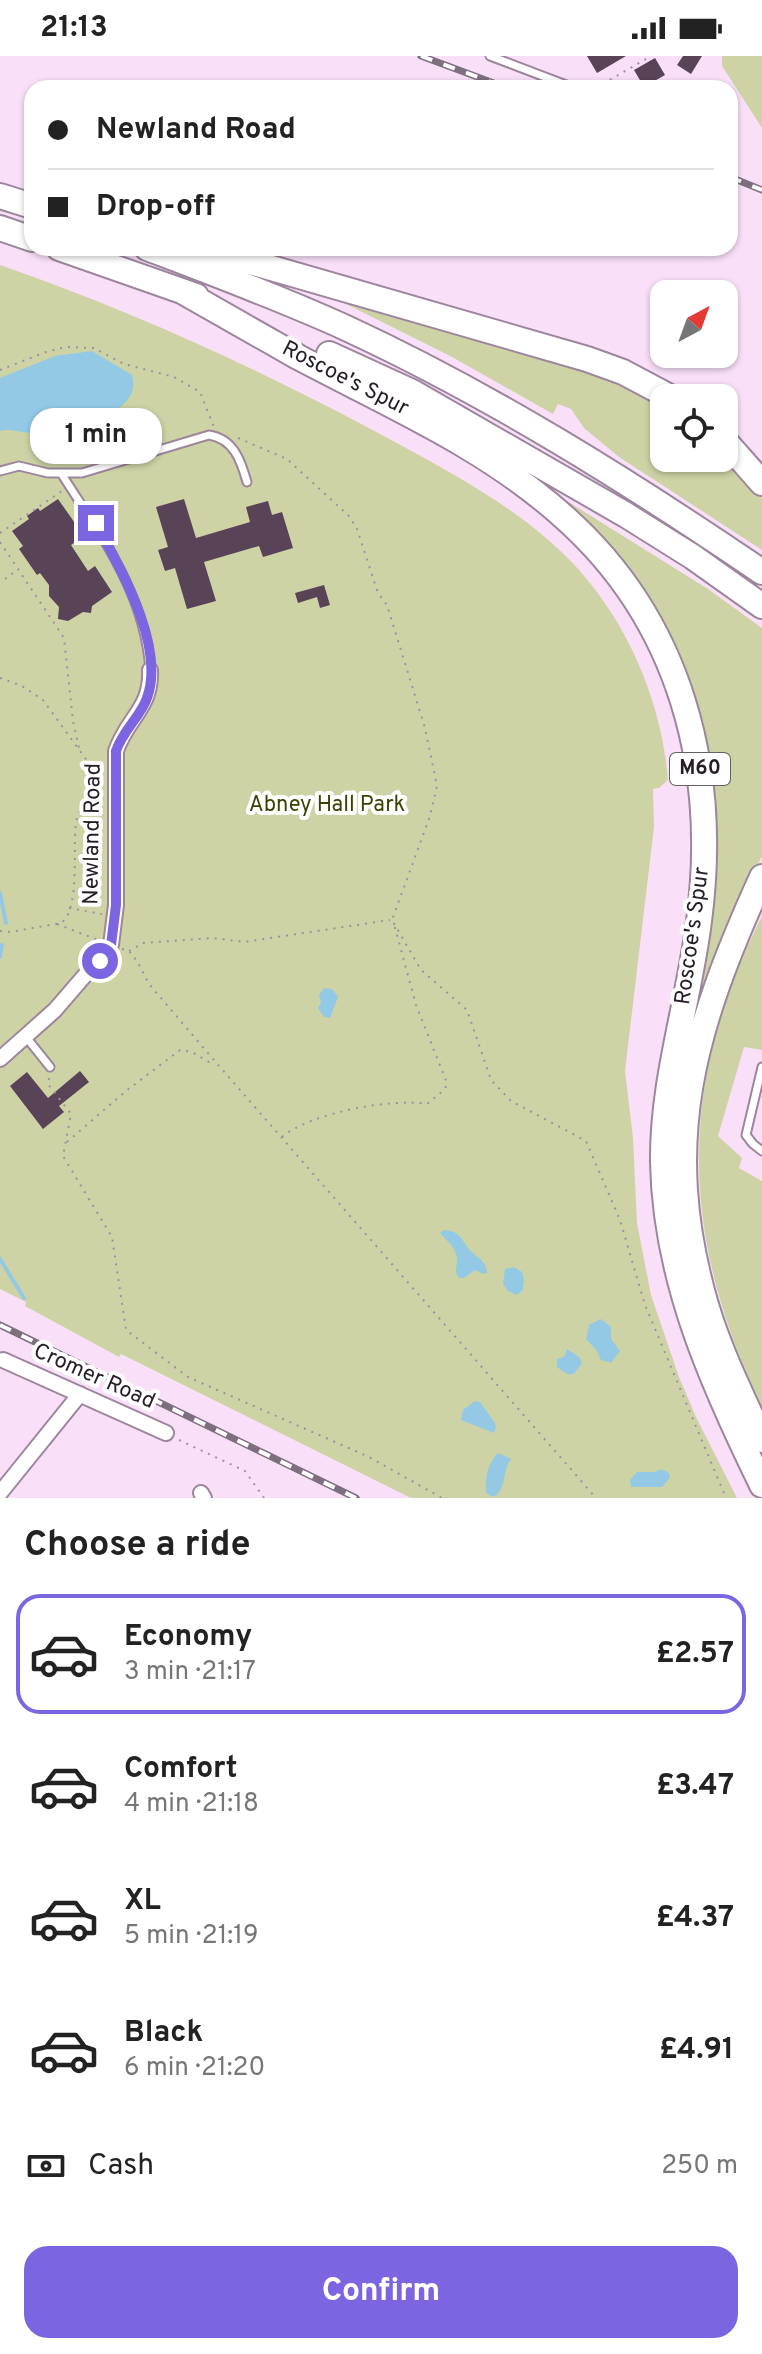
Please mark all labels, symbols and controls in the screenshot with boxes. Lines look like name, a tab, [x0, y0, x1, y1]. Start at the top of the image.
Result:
text: 21:13	[40, 10, 108, 47]
text: Newland Road	[96, 112, 296, 149]
text: Drop-off	[96, 189, 215, 226]
north arrow	[650, 280, 738, 368]
map controls	[650, 280, 738, 472]
street label: Roscoe's Spur	[277, 335, 413, 423]
button: locate	[650, 384, 738, 472]
callout: 1 min	[30, 407, 162, 463]
text: 1 min	[65, 419, 127, 452]
route end	[78, 505, 114, 541]
road number: M60	[670, 753, 730, 785]
street label: Newland Road	[78, 763, 108, 905]
park label: Abney Hall Park	[249, 792, 405, 819]
street label: Roscoe's Spur	[670, 865, 716, 1007]
route start	[82, 943, 118, 979]
street label: Cromer Road	[29, 1338, 159, 1416]
text: Choose a ride	[24, 1523, 250, 1569]
icon: car	[28, 1618, 100, 1690]
text: Economy	[124, 1619, 252, 1656]
text: £2.57	[656, 1636, 734, 1673]
text: 3 min · 21:17	[124, 1656, 256, 1689]
icon: car	[28, 1750, 100, 1822]
text: Comfort	[124, 1751, 237, 1788]
text: £3.47	[656, 1768, 734, 1805]
text: 4 min · 21:18	[124, 1788, 259, 1821]
icon: car	[28, 1882, 100, 1954]
text: XL	[124, 1883, 161, 1920]
text: £4.37	[656, 1900, 734, 1937]
text: 5 min · 21:19	[124, 1920, 258, 1953]
icon: car	[28, 2014, 100, 2086]
text: Black	[124, 2015, 203, 2052]
text: £4.91	[659, 2032, 734, 2069]
text: 6 min · 21:20	[124, 2052, 265, 2085]
icon: cash	[24, 2144, 68, 2188]
text: Cash	[88, 2148, 154, 2185]
text: 250 m	[661, 2150, 738, 2183]
button: Confirm	[24, 2246, 738, 2338]

